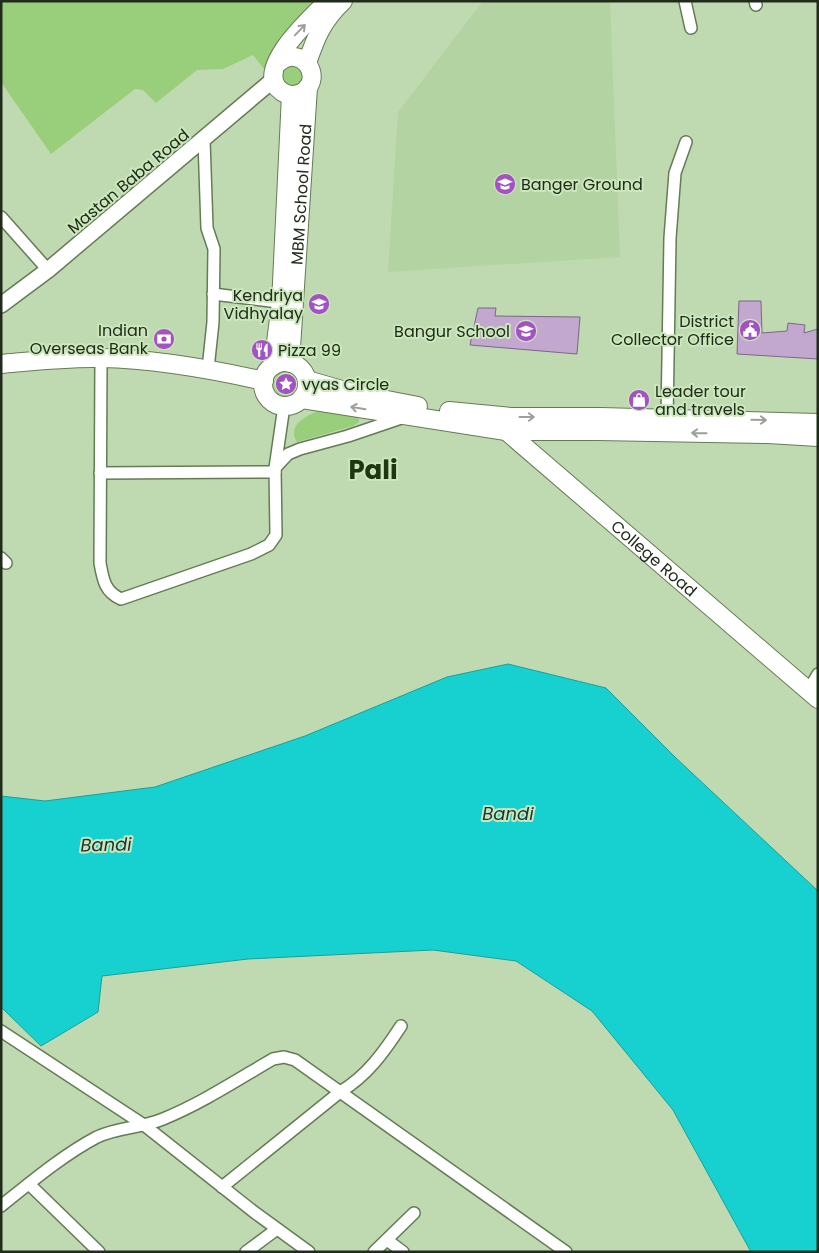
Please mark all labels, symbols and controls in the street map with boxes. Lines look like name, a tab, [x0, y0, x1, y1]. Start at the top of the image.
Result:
one-way arrow	[294, 24, 306, 36]
street label: MBM School Road	[285, 123, 318, 266]
street label: Mastan Baba Road	[63, 124, 194, 239]
school or university icon: Banger Ground	[493, 172, 517, 196]
place label: Banger Ground	[521, 173, 643, 196]
place label: Kendriya Vidhyalay	[224, 284, 303, 325]
school or university icon: Kendriya Vidhyalay	[307, 292, 331, 316]
place label: District Collector Office	[611, 310, 734, 351]
public building icon: District Collector Office	[738, 318, 762, 342]
place label: Indian Overseas Bank	[30, 319, 149, 360]
school or university icon: Bangur School	[514, 319, 538, 343]
place label: Bangur School	[394, 320, 510, 343]
bank icon: Indian Overseas Bank	[152, 327, 176, 351]
restaurant icon: Pizza 99	[250, 338, 274, 362]
place label: Pizza 99	[278, 339, 341, 362]
place icon: vyas Circle	[274, 372, 298, 396]
place label: vyas Circle	[302, 373, 389, 396]
place label: Leader tour and travels	[655, 380, 746, 421]
shop icon: Leader tour and travels	[627, 388, 651, 412]
one-way arrow	[351, 403, 367, 413]
one-way arrow	[518, 412, 535, 422]
one-way arrow	[751, 416, 767, 425]
one-way arrow	[691, 428, 707, 437]
district label: Pali	[348, 452, 398, 488]
street label: College Road	[606, 515, 702, 602]
water label: Bandi	[482, 801, 534, 826]
water label: Bandi	[80, 832, 132, 857]

